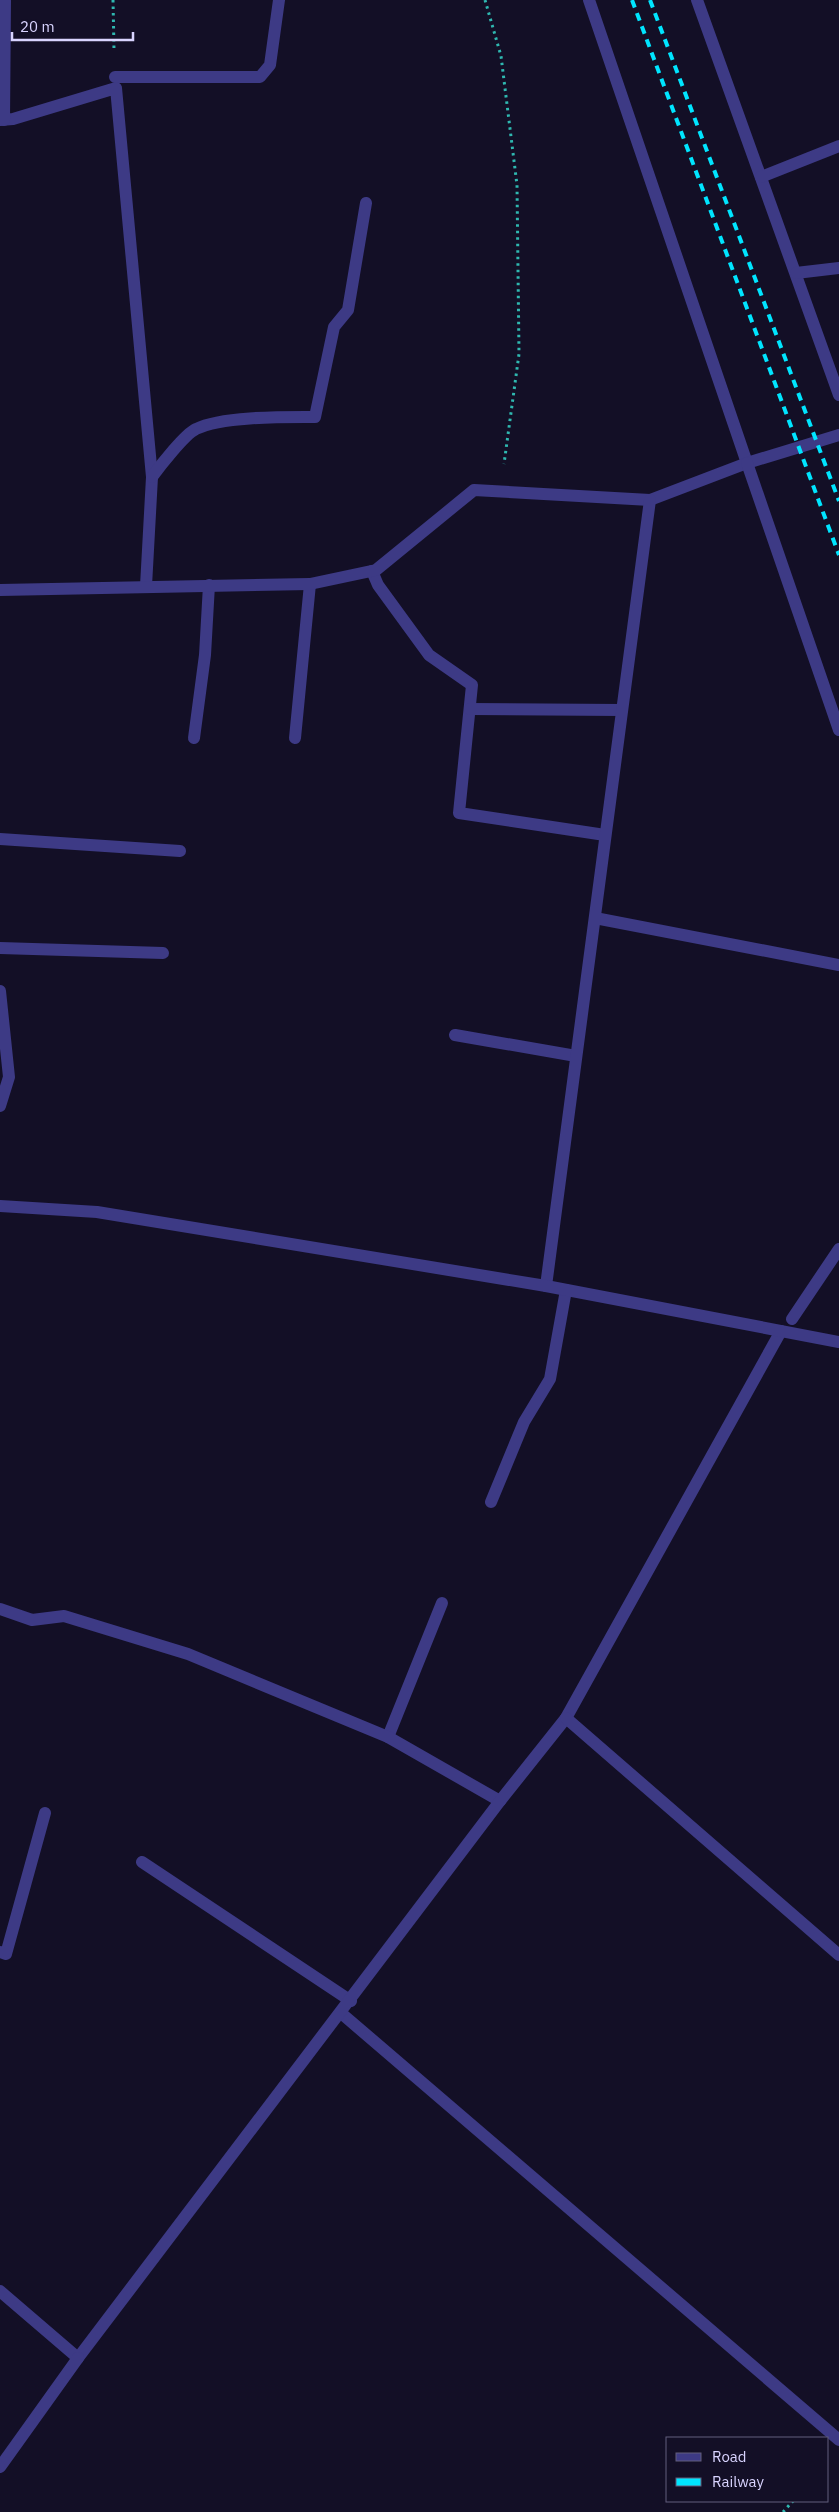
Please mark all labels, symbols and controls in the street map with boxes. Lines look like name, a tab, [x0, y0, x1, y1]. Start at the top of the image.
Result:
scale bar	[12, 10, 134, 42]
text: 20 m	[20, 17, 55, 36]
legend	[666, 2437, 829, 2502]
text: Road	[712, 2447, 747, 2466]
text: Railway	[712, 2472, 765, 2491]

